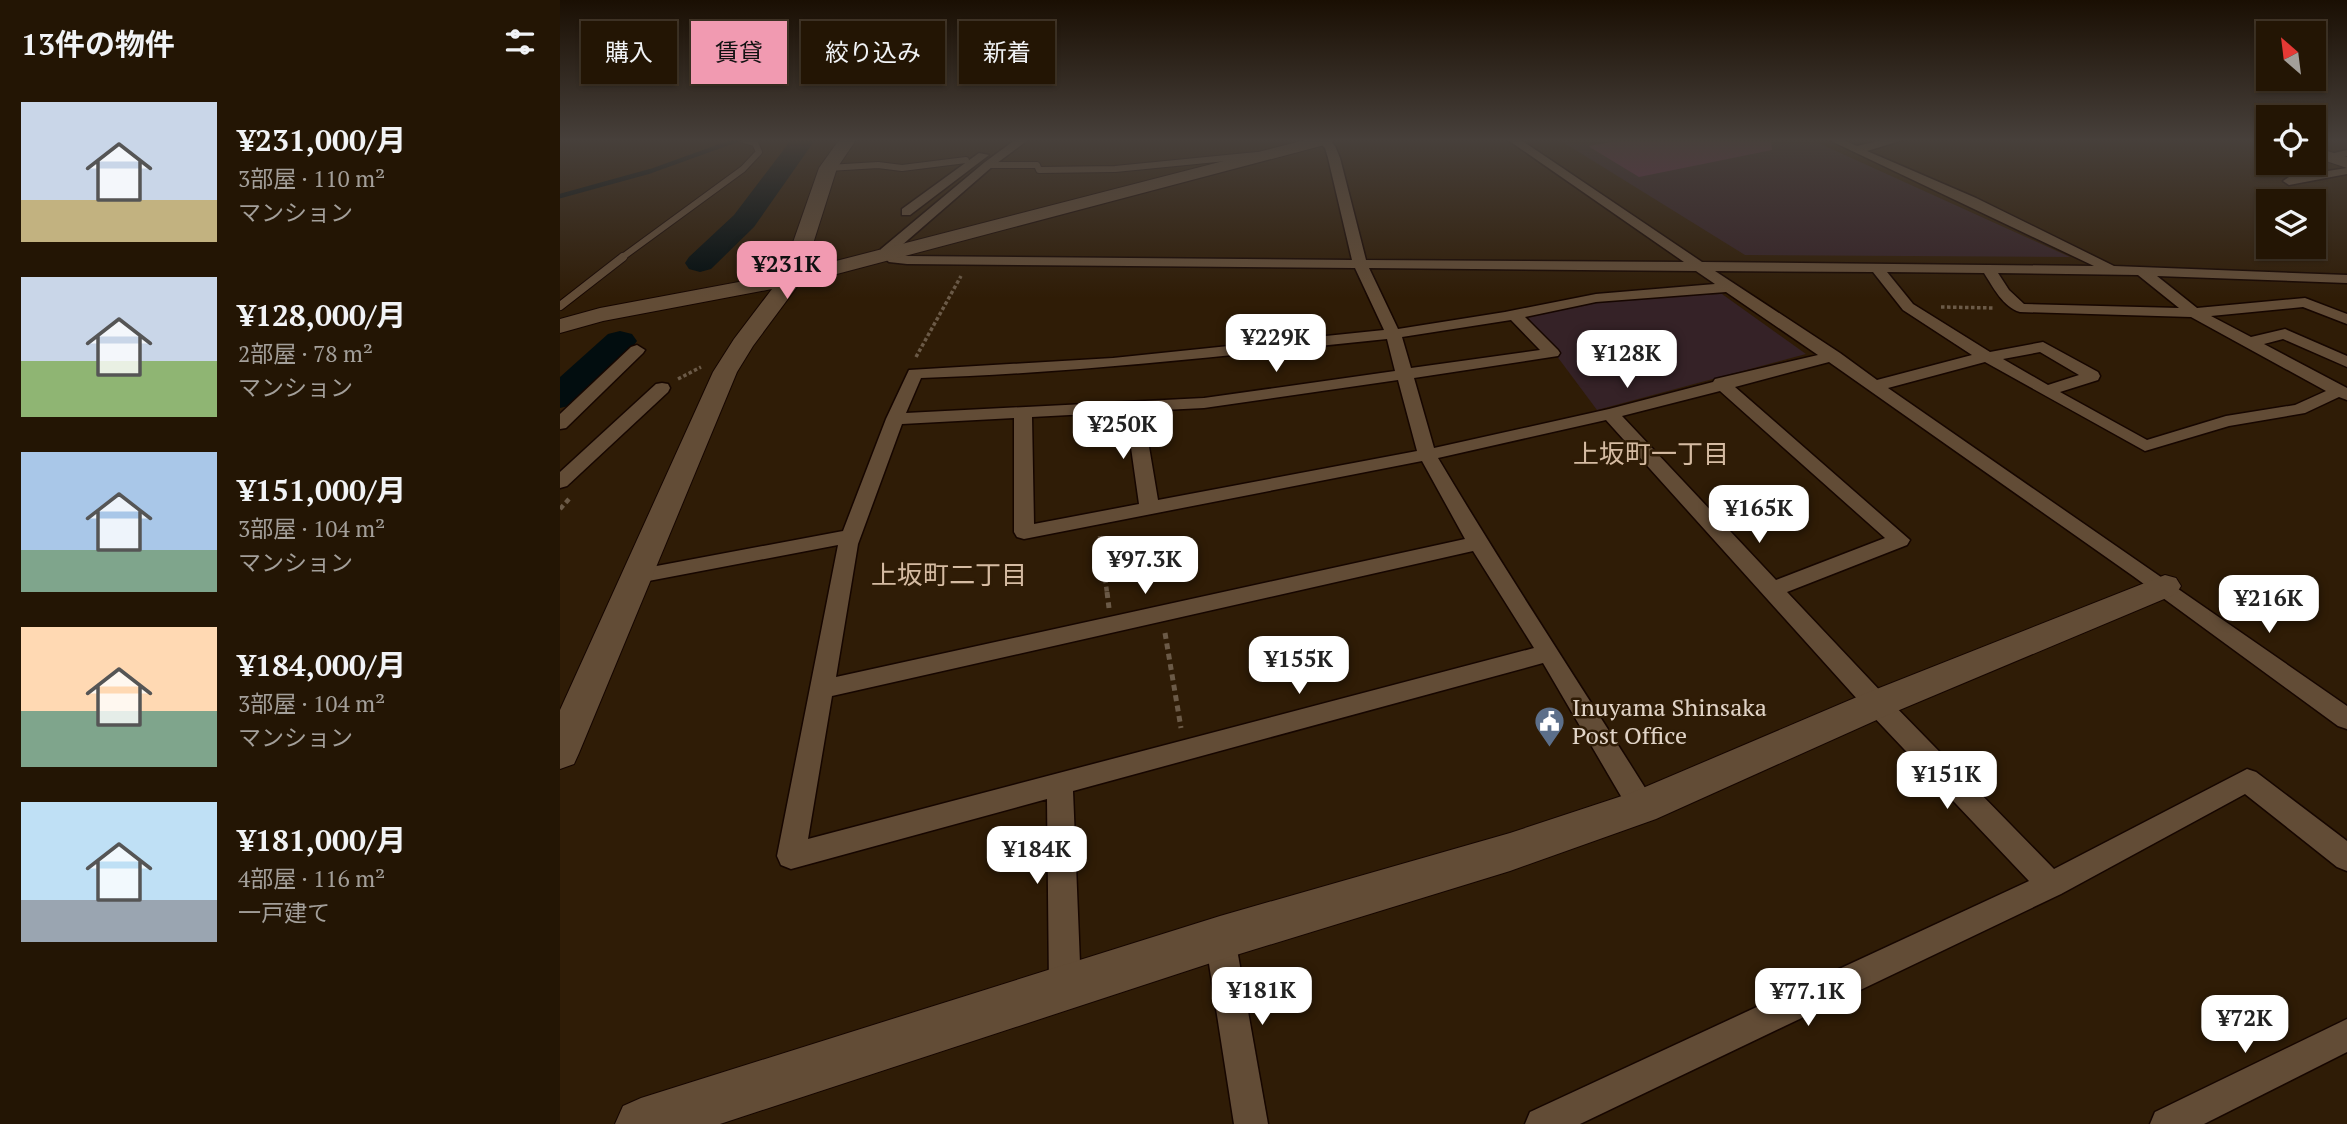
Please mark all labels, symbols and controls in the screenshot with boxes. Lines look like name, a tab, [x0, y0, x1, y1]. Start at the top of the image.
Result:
chip: 購入	[581, 21, 677, 84]
chip: 賃貸	[691, 21, 787, 84]
chip: 絞り込み	[801, 21, 945, 84]
chip: 新着	[959, 21, 1055, 84]
north arrow	[2256, 21, 2326, 91]
map controls	[2256, 21, 2326, 259]
icon: filters	[501, 23, 539, 61]
text: 13件の物件	[21, 24, 175, 64]
button: locate	[2256, 105, 2326, 175]
text: ¥231,000/月	[238, 120, 406, 160]
icon: home	[77, 130, 161, 214]
text: 3部屋 · 110 m²	[238, 163, 385, 194]
button: layers	[2256, 189, 2326, 259]
text: マンション	[238, 197, 353, 228]
pin: ¥231K	[738, 242, 836, 301]
text: ¥231K	[753, 248, 821, 279]
text: ¥128,000/月	[238, 295, 406, 335]
icon: home	[77, 305, 161, 389]
pin: ¥229K	[1227, 314, 1325, 374]
text: ¥229K	[1242, 321, 1310, 352]
pin: ¥128K	[1578, 330, 1676, 390]
text: ¥128K	[1593, 337, 1661, 368]
text: 2部屋 · 78 m²	[238, 338, 373, 369]
text: マンション	[238, 372, 353, 403]
pin: ¥250K	[1074, 402, 1172, 461]
text: ¥250K	[1089, 408, 1157, 439]
district label: 上坂町一丁目	[1573, 436, 1729, 470]
text: ¥151,000/月	[238, 470, 406, 510]
icon: home	[77, 480, 161, 564]
pin: ¥165K	[1710, 486, 1808, 545]
text: ¥165K	[1725, 492, 1793, 523]
text: 3部屋 · 104 m²	[238, 513, 385, 544]
pin: ¥97.3K	[1088, 536, 1202, 596]
text: ¥97.3K	[1108, 543, 1182, 574]
text: マンション	[238, 547, 353, 578]
district label: 上坂町二丁目	[871, 557, 1027, 591]
pin: ¥216K	[2220, 576, 2318, 635]
text: ¥216K	[2235, 582, 2303, 613]
pin: ¥155K	[1250, 636, 1348, 696]
text: ¥155K	[1265, 643, 1333, 674]
text: ¥184,000/月	[238, 645, 406, 685]
icon: home	[77, 655, 161, 739]
text: 3部屋 · 104 m²	[238, 688, 385, 719]
place label: Inuyama Shinsaka Post Office	[1572, 691, 1767, 751]
public building icon: Inuyama Shinsaka Post Office	[1532, 704, 1566, 748]
text: マンション	[238, 722, 353, 753]
pin: ¥151K	[1898, 752, 1996, 811]
text: ¥151K	[1913, 758, 1981, 789]
text: ¥181,000/月	[238, 820, 406, 860]
pin: ¥184K	[988, 826, 1086, 886]
icon: home	[77, 830, 161, 914]
text: ¥184K	[1003, 833, 1071, 864]
text: 4部屋 · 116 m²	[238, 863, 385, 894]
text: 一戸建て	[238, 897, 330, 928]
pin: ¥181K	[1213, 968, 1311, 1027]
pin: ¥77.1K	[1751, 968, 1865, 1028]
text: ¥181K	[1228, 974, 1296, 1005]
text: ¥77.1K	[1771, 975, 1845, 1006]
pin: ¥72K	[2204, 996, 2286, 1055]
text: ¥72K	[2217, 1002, 2273, 1033]

